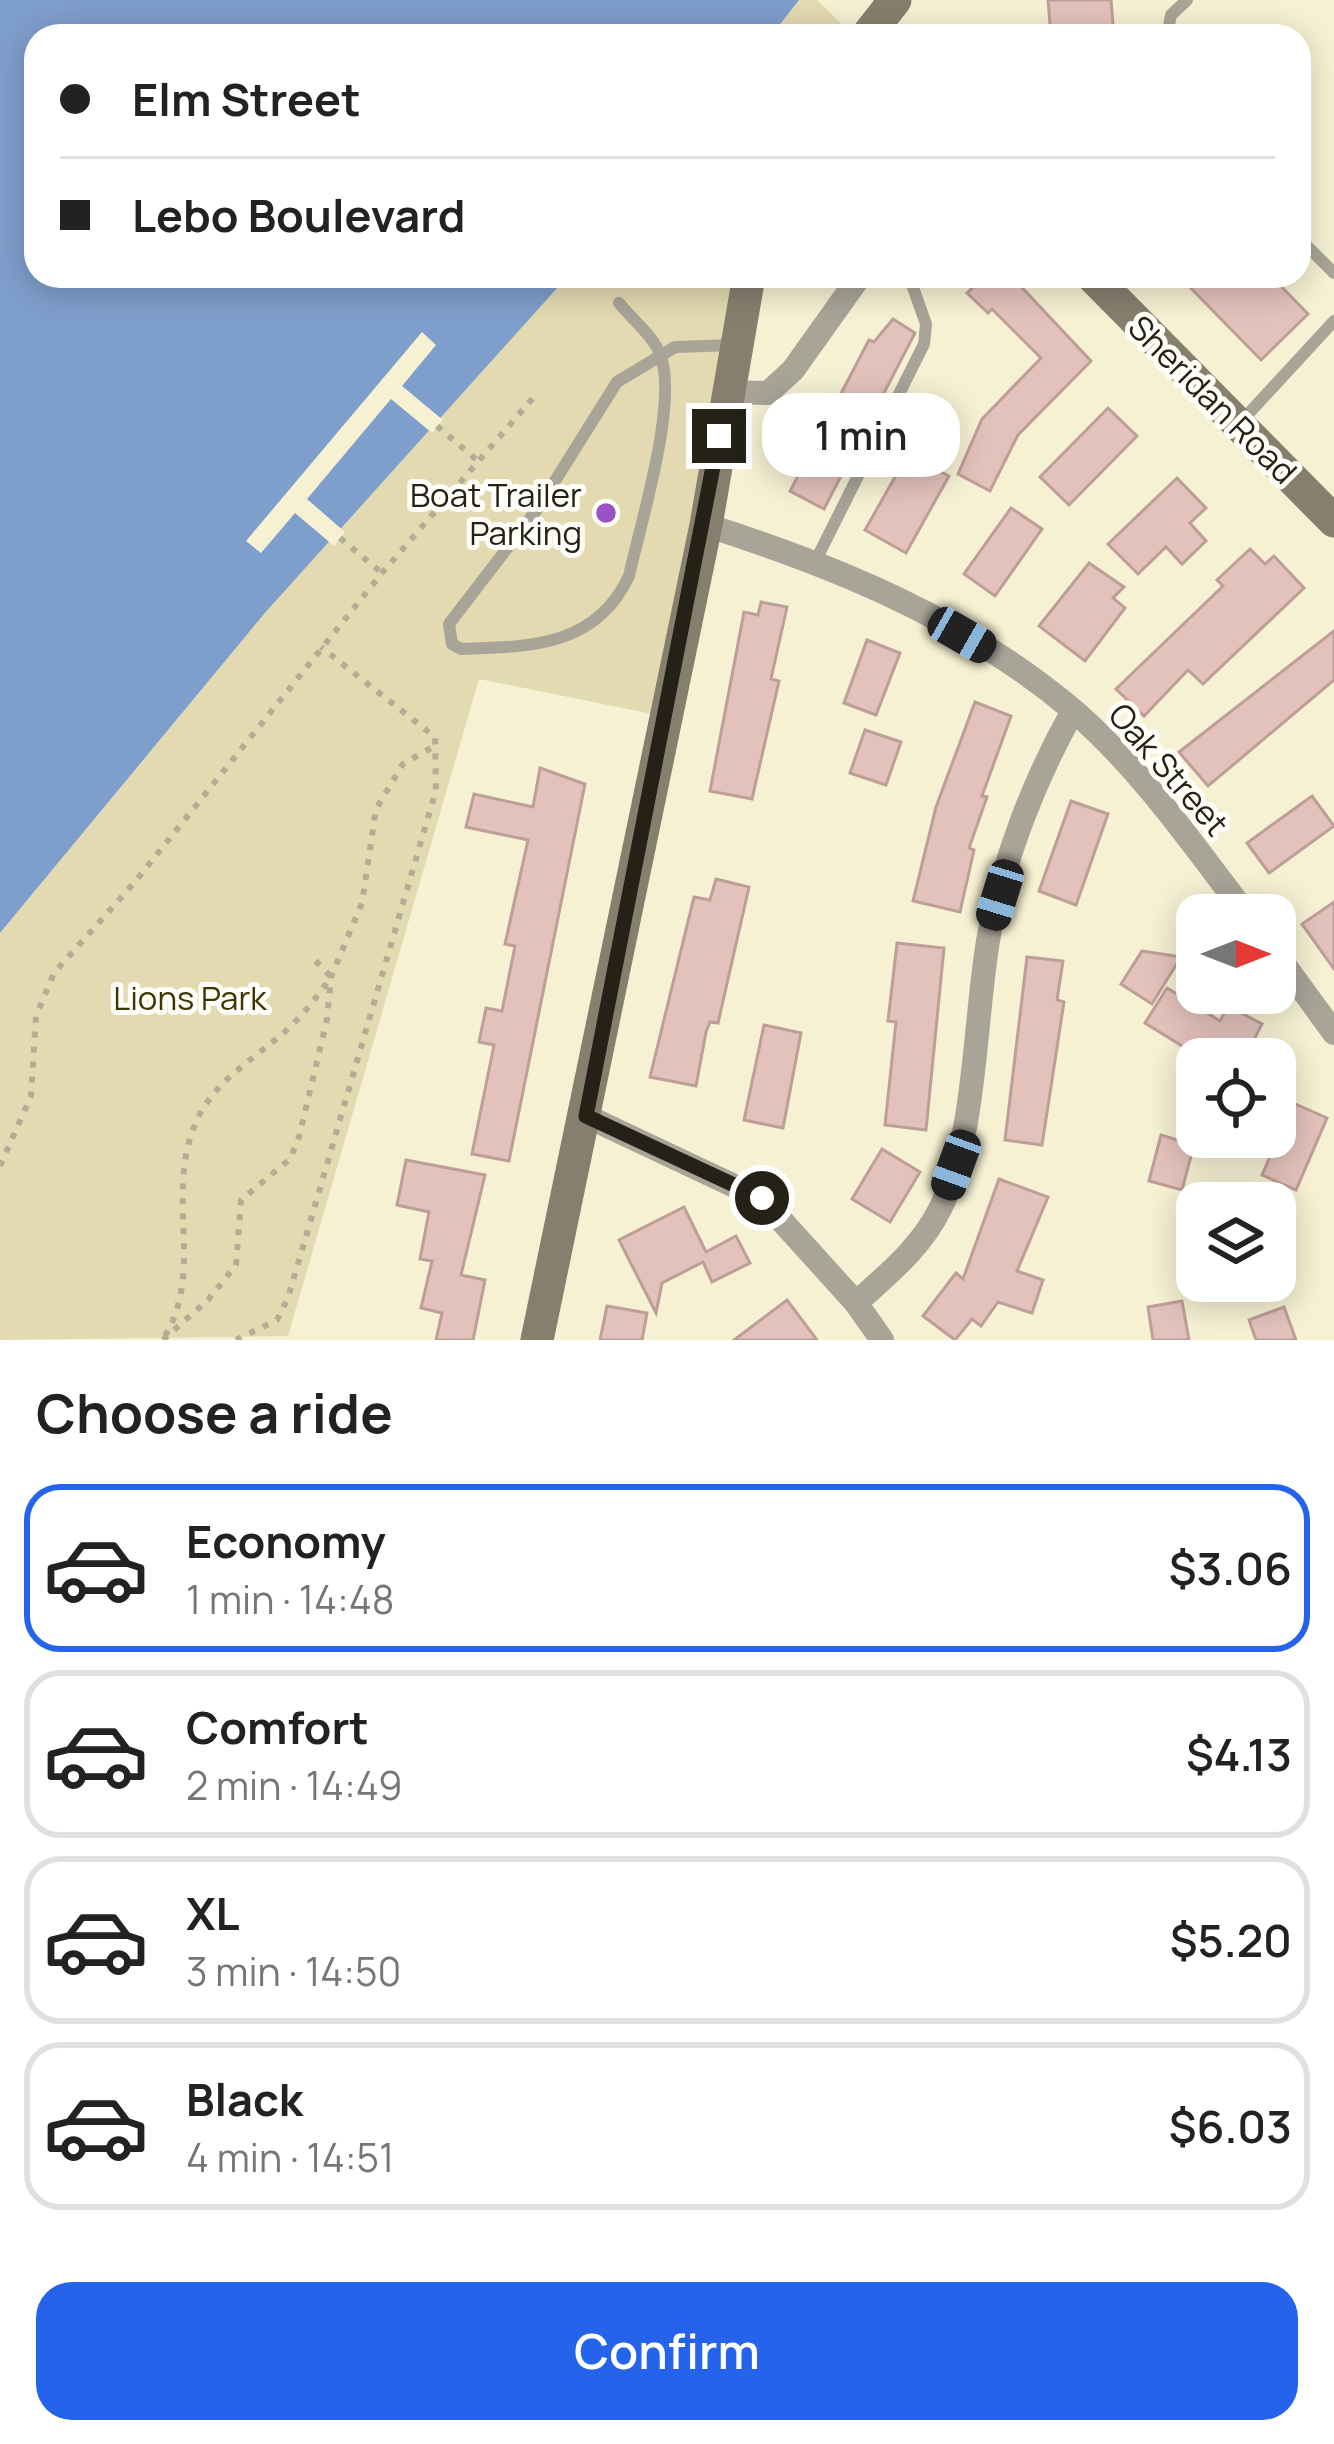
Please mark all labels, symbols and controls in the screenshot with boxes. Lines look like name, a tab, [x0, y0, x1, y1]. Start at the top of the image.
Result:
text: Elm Street	[132, 68, 361, 130]
text: Lebo Boulevard	[132, 184, 466, 246]
street label: Sheridan Road	[1119, 305, 1307, 493]
callout: 1 min	[761, 394, 959, 478]
text: 1 min	[815, 408, 907, 462]
route end	[692, 409, 746, 463]
place label: Boat Trailer Parking	[410, 472, 582, 555]
marker: Boat Trailer Parking	[593, 500, 619, 526]
car	[922, 601, 1002, 669]
street label: Oak Street	[1099, 693, 1239, 845]
car	[972, 855, 1028, 935]
north arrow	[1176, 894, 1296, 1014]
map controls	[1176, 894, 1296, 1302]
park label: Lions Park	[113, 975, 268, 1020]
button: locate	[1176, 1038, 1296, 1158]
car	[927, 1125, 985, 1205]
route start	[735, 1171, 789, 1225]
button: layers	[1176, 1182, 1296, 1302]
text: Choose a ride	[36, 1375, 393, 1449]
text: Economy	[186, 1510, 386, 1572]
icon: car	[42, 1514, 150, 1622]
text: $3.06	[1169, 1537, 1292, 1599]
text: 1 min · 14:48	[186, 1572, 394, 1626]
text: Comfort	[186, 1696, 369, 1758]
icon: car	[42, 1700, 150, 1808]
text: $4.13	[1186, 1723, 1292, 1785]
text: 2 min · 14:49	[186, 1758, 402, 1812]
text: XL	[186, 1882, 240, 1944]
icon: car	[42, 1886, 150, 1994]
text: $5.20	[1170, 1909, 1292, 1971]
text: 3 min · 14:50	[186, 1944, 401, 1998]
text: Black	[186, 2068, 303, 2130]
icon: car	[42, 2072, 150, 2180]
text: $6.03	[1169, 2095, 1292, 2157]
text: 4 min · 14:51	[186, 2130, 394, 2184]
button: Confirm	[36, 2282, 1298, 2420]

